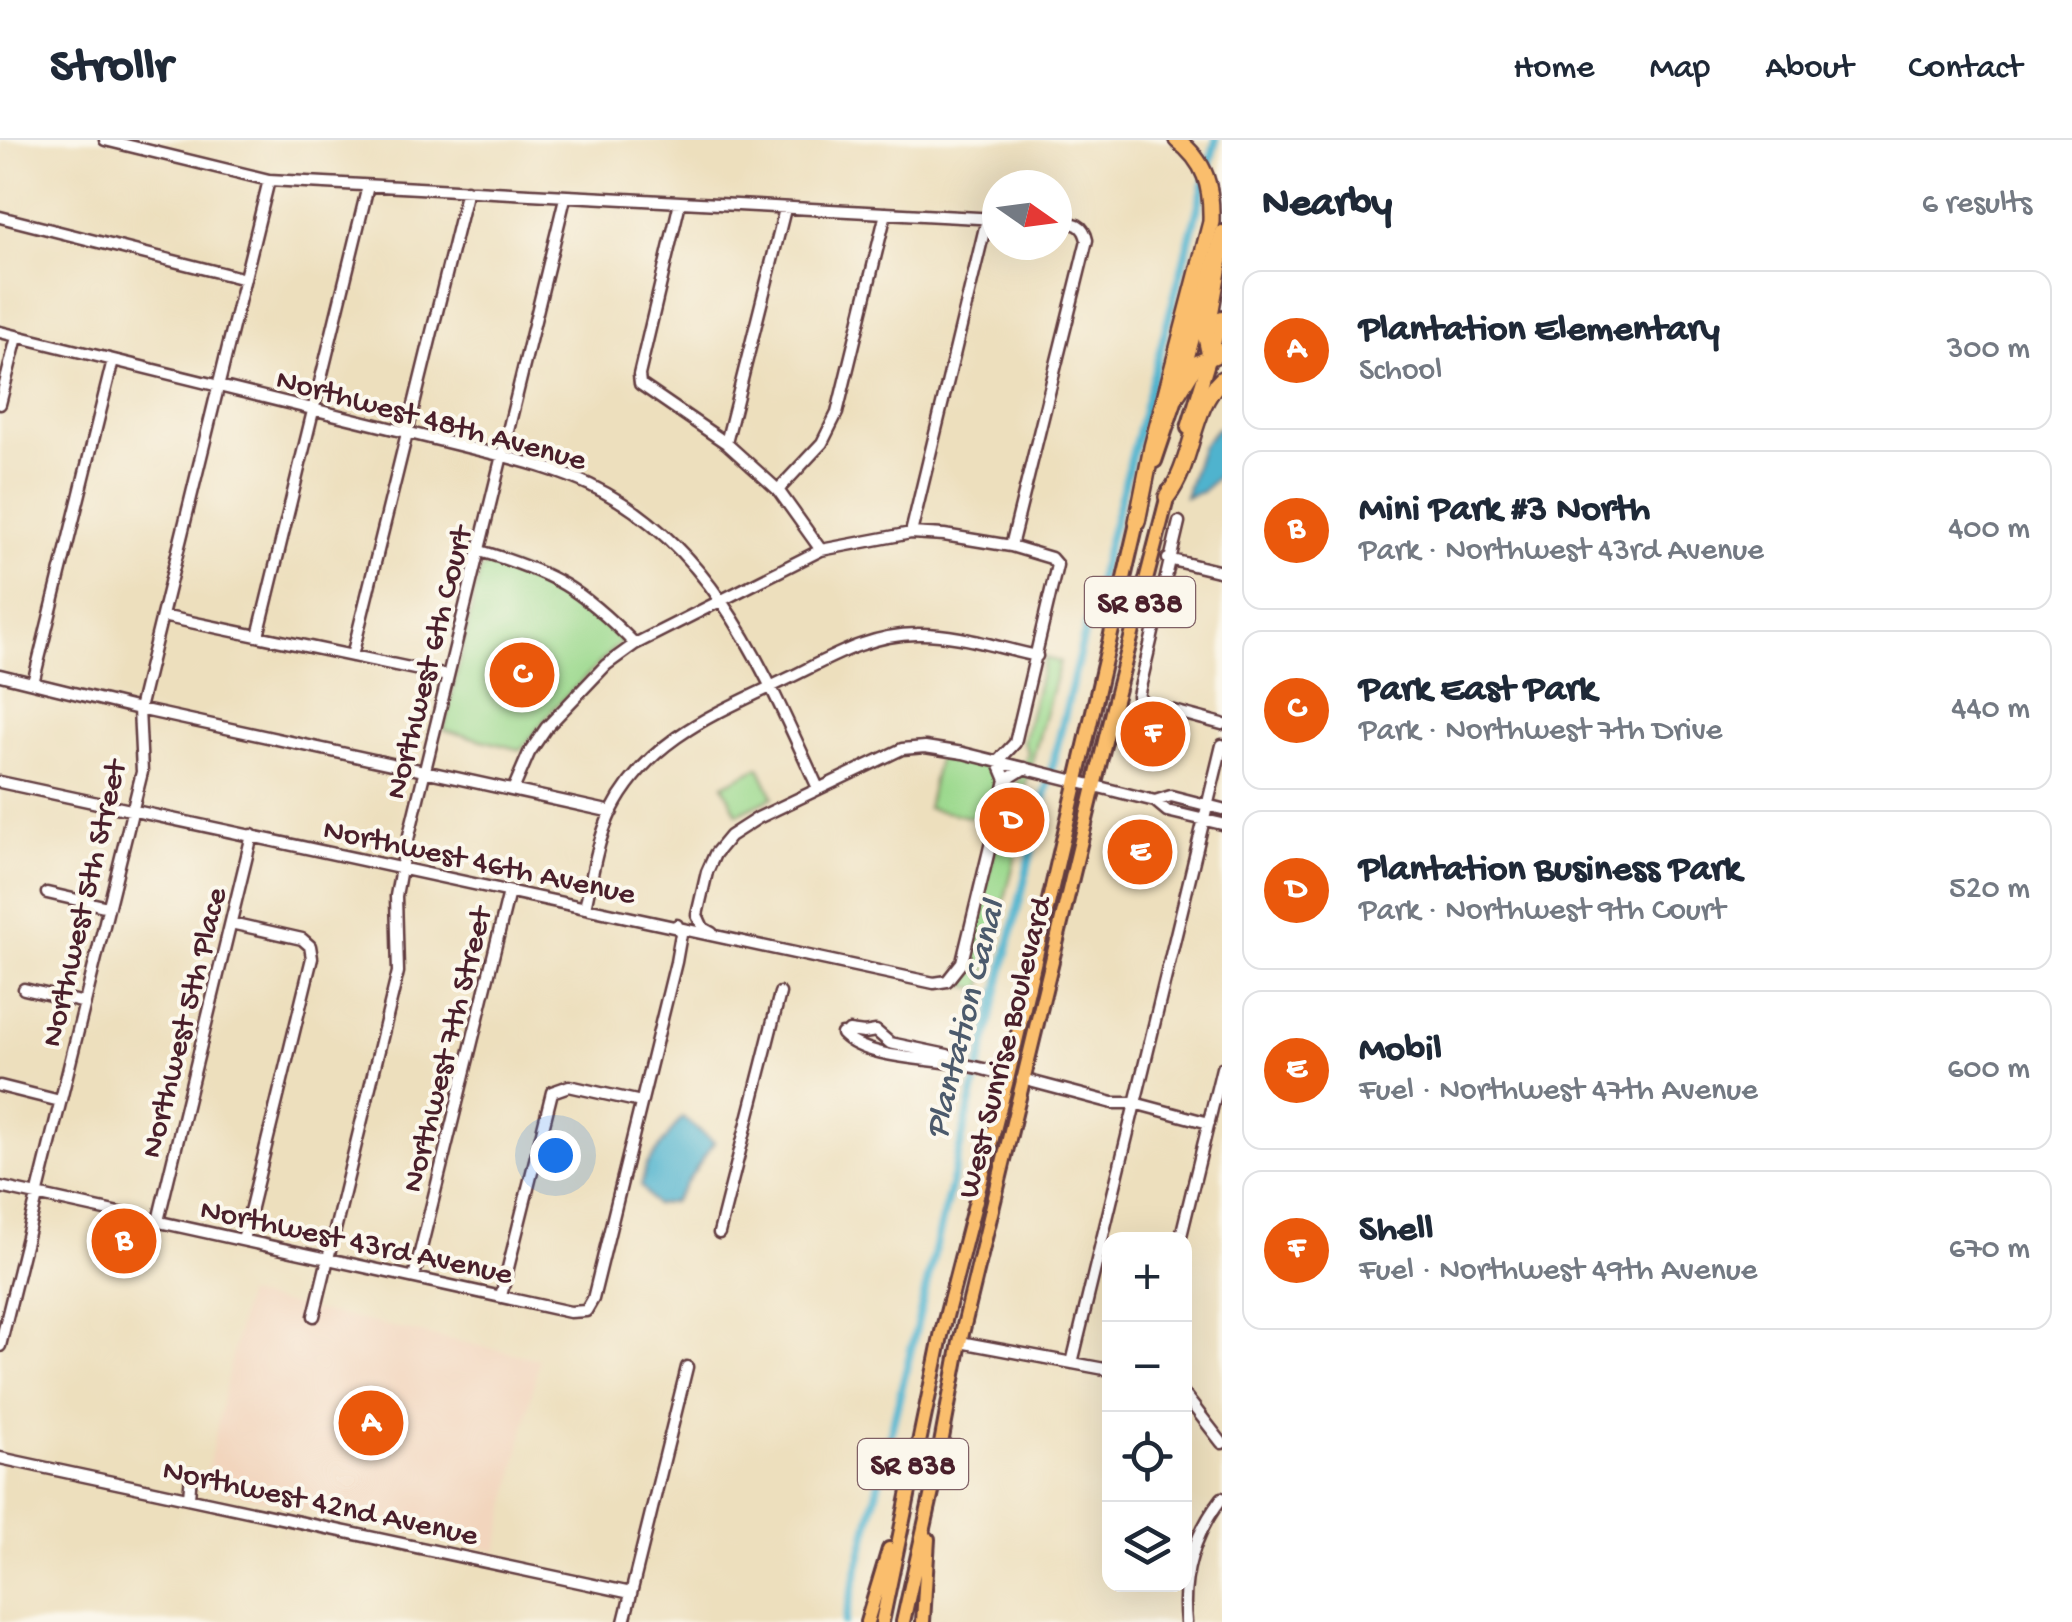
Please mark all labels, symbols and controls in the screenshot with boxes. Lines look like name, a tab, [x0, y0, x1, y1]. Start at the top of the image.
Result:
text: Strollr	[50, 41, 172, 98]
text: Home	[1513, 49, 1594, 90]
text: Map	[1649, 49, 1710, 90]
text: About	[1765, 49, 1853, 90]
text: Contact	[1908, 49, 2022, 90]
north arrow	[982, 170, 1072, 260]
text: Nearby	[1262, 181, 1392, 230]
text: 6 results	[1922, 186, 2032, 224]
text: Plantation Elementary	[1359, 309, 1720, 353]
text: A	[1287, 331, 1306, 369]
text: 300 m	[1947, 331, 2030, 369]
text: School	[1359, 353, 1442, 391]
street label: Northwest 48th Avenue	[271, 362, 590, 482]
text: Mini Park #3 North	[1359, 489, 1650, 533]
text: B	[1288, 511, 1305, 549]
text: 400 m	[1948, 511, 2030, 549]
street label: Northwest 6th Court	[379, 520, 484, 804]
text: Park · Northwest 43rd Avenue	[1359, 533, 1764, 571]
road number: SR 838	[1085, 577, 1195, 627]
pin: C	[490, 638, 554, 712]
text: Park East Park	[1359, 669, 1596, 713]
text: C	[1288, 691, 1305, 729]
text: 440 m	[1951, 691, 2030, 729]
pin: F	[1120, 696, 1186, 772]
text: Park · Northwest 7th Drive	[1359, 713, 1722, 751]
street label: Northwest 5th Street	[34, 754, 138, 1051]
pin: D	[980, 782, 1044, 858]
street label: Northwest 46th Avenue	[319, 812, 639, 916]
pin: E	[1108, 814, 1172, 890]
text: Plantation Business Park	[1359, 849, 1741, 893]
text: D	[1286, 871, 1307, 909]
text: 520 m	[1949, 871, 2030, 909]
street label: Northwest 5th Place	[134, 884, 238, 1162]
street label: West Sunrise Boulevard	[951, 892, 1063, 1203]
text: Park · Northwest 9th Court	[1359, 893, 1725, 931]
water label: Plantation Canal	[918, 895, 1017, 1144]
street label: Northwest 7th Street	[395, 901, 503, 1197]
text: Mobil	[1359, 1029, 1442, 1073]
text: E	[1287, 1051, 1306, 1089]
text: 600 m	[1947, 1051, 2030, 1089]
text: Fuel · Northwest 47th Avenue	[1359, 1073, 1758, 1111]
your location	[530, 1130, 581, 1181]
street label: Northwest 43rd Avenue	[196, 1192, 516, 1296]
pin: B	[92, 1204, 156, 1278]
text: Shell	[1359, 1209, 1433, 1253]
text: F	[1288, 1231, 1305, 1269]
text: 670 m	[1949, 1231, 2030, 1269]
map controls	[1102, 1232, 1192, 1592]
button: +	[1102, 1232, 1192, 1322]
text: Fuel · Northwest 49th Avenue	[1359, 1253, 1757, 1291]
button: −	[1102, 1322, 1192, 1412]
pin: A	[338, 1386, 404, 1460]
button: locate	[1102, 1412, 1192, 1502]
road number: SR 838	[858, 1439, 968, 1489]
street label: Northwest 42nd Avenue	[159, 1453, 482, 1557]
button: layers	[1102, 1502, 1192, 1592]

